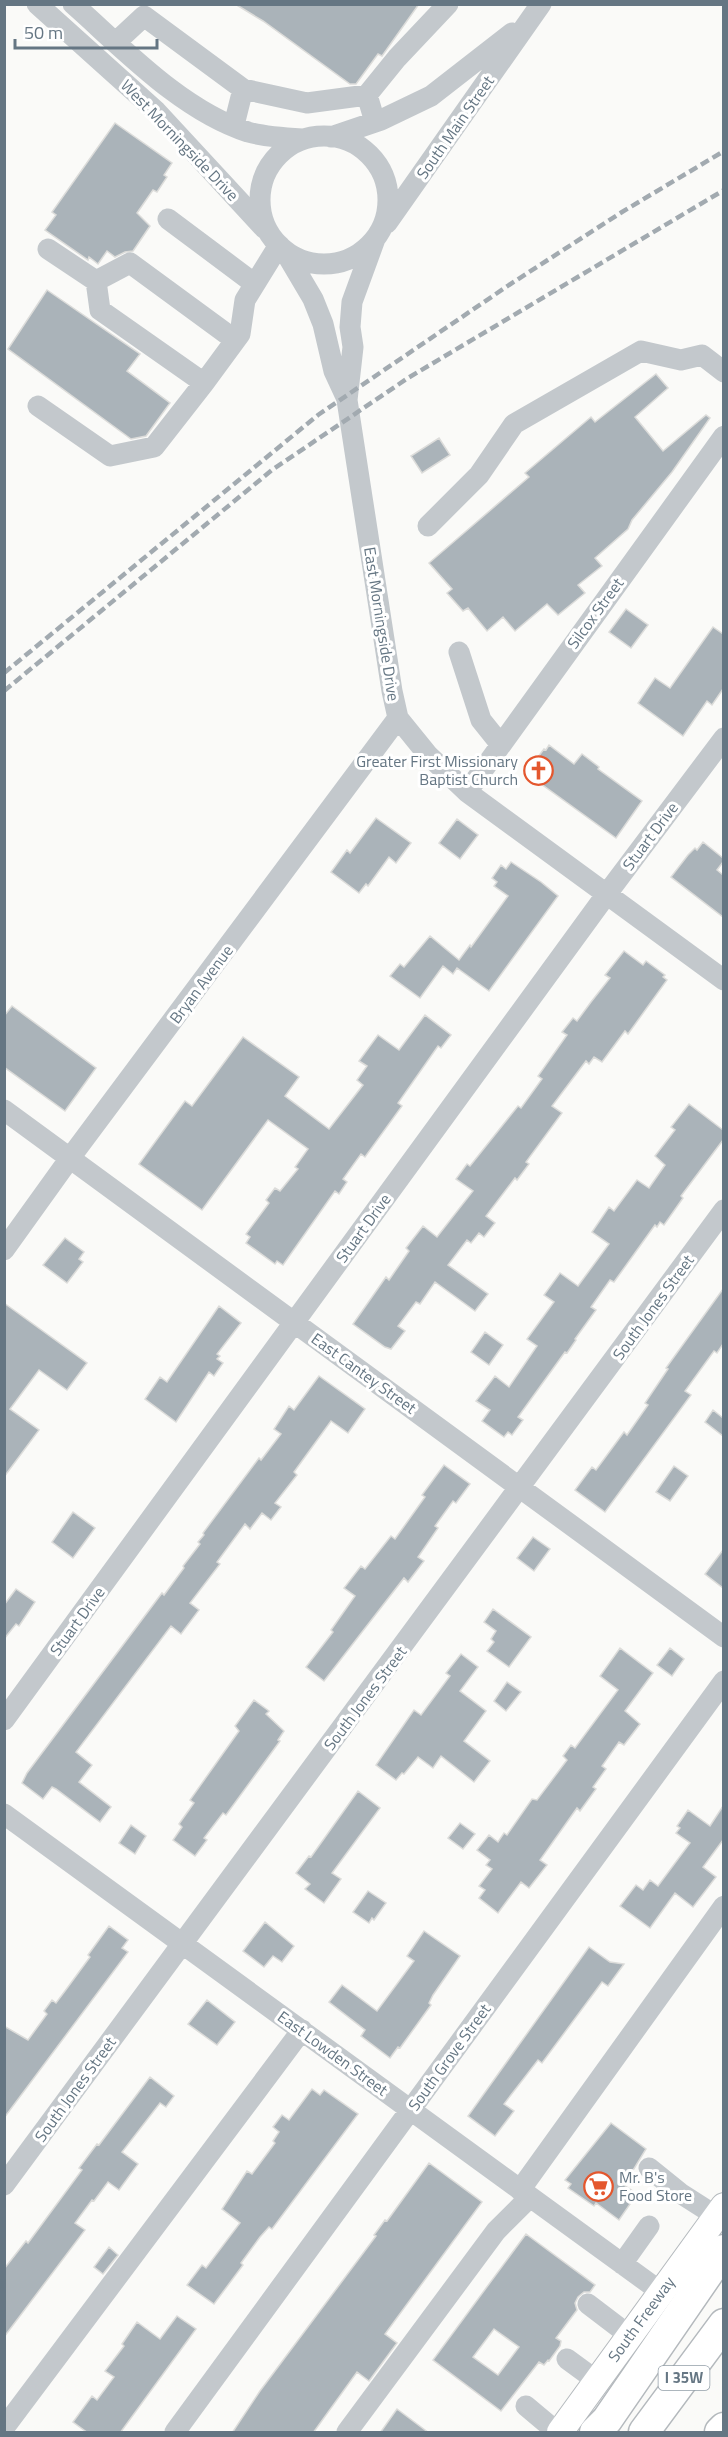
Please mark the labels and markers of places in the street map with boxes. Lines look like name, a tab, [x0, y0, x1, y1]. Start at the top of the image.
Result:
place label: Greater First Missionary Baptist Church	[356, 749, 518, 791]
church icon: Greater First Missionary Baptist Church	[523, 754, 555, 786]
place label: Mr. B's Food Store	[619, 2165, 692, 2207]
supermarket icon: Mr. B's Food Store	[582, 2170, 614, 2202]

